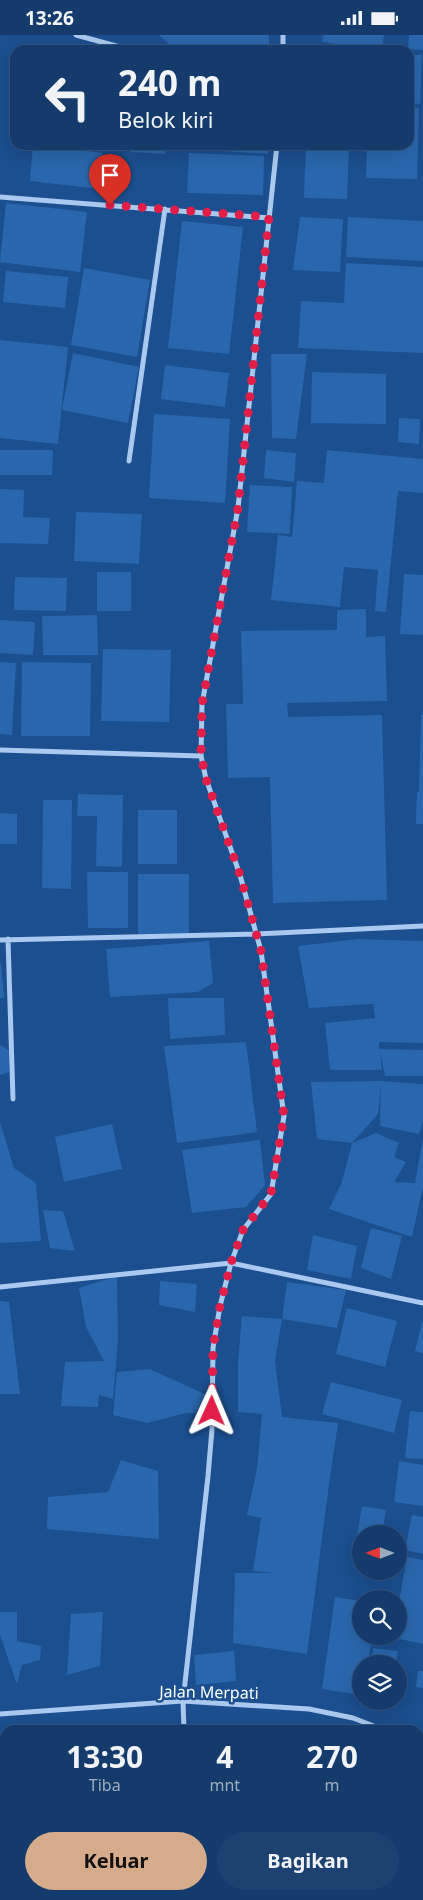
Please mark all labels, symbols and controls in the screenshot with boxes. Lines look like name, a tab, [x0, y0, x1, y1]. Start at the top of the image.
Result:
text: 13:26	[25, 5, 74, 31]
text: 240 m	[118, 59, 221, 106]
icon: left	[35, 65, 100, 130]
text: Belok kiri	[118, 104, 213, 134]
pin	[89, 154, 131, 205]
icon: arrive	[96, 161, 124, 189]
position arrow	[185, 1384, 237, 1436]
north arrow	[352, 1525, 408, 1580]
map controls	[352, 1525, 407, 1710]
button: search	[352, 1590, 407, 1645]
button: layers	[352, 1655, 407, 1710]
street label: Jalan Merpati	[157, 1680, 259, 1704]
text: 13:30	[66, 1736, 143, 1777]
text: 4	[216, 1736, 233, 1777]
text: 270	[306, 1736, 358, 1777]
text: Tiba	[89, 1774, 121, 1796]
text: mnt	[209, 1774, 240, 1796]
text: m	[325, 1774, 340, 1796]
button: Keluar	[25, 1832, 207, 1890]
button: Bagikan	[217, 1832, 399, 1890]

